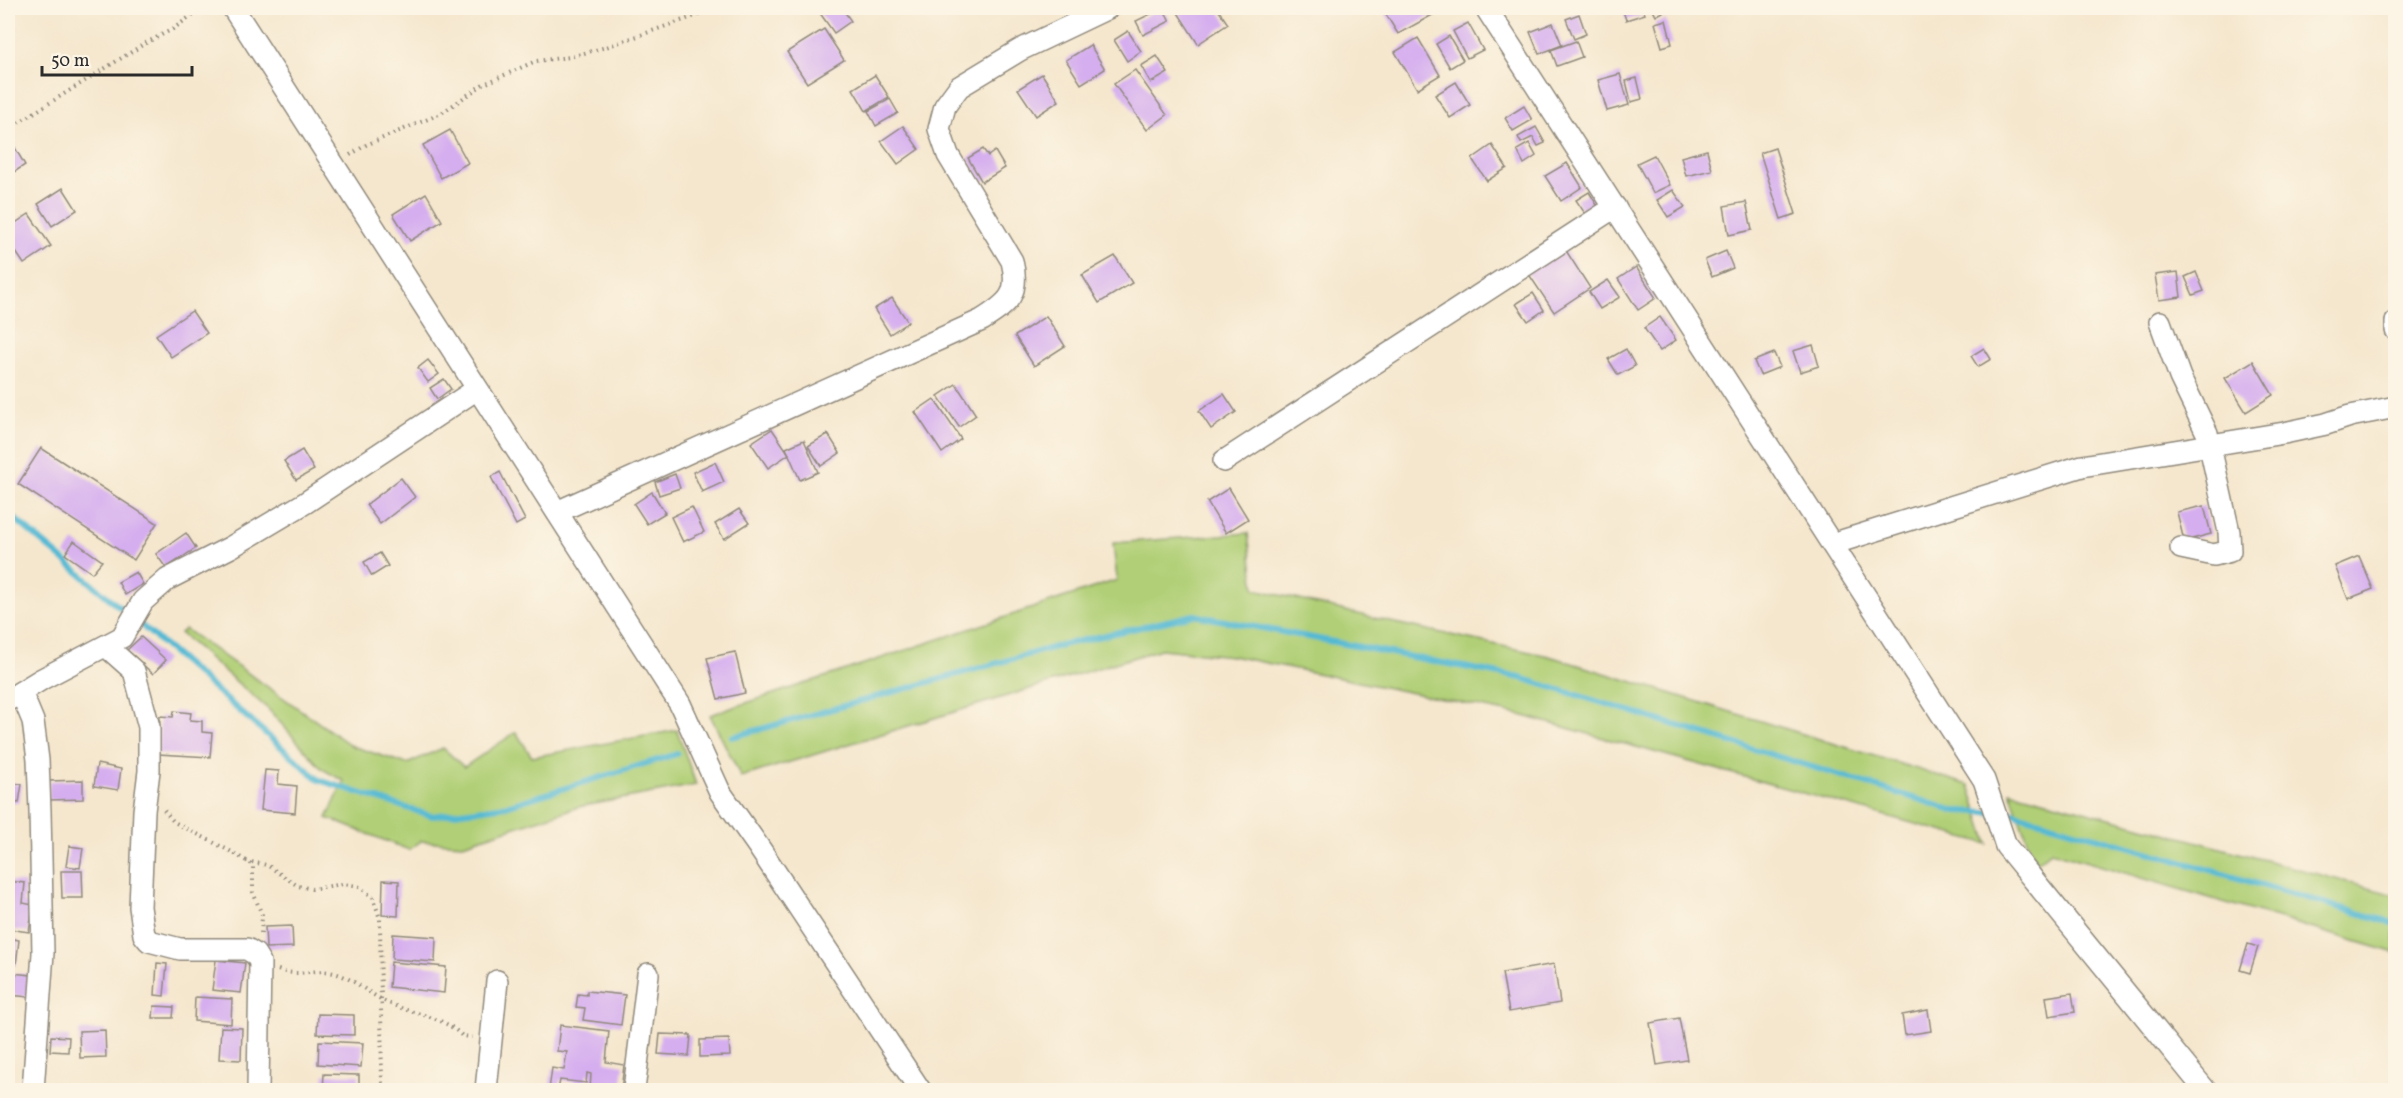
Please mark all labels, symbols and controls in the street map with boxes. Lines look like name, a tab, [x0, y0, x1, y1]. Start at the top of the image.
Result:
scale bar	[42, 39, 192, 77]
text: 50 m	[51, 49, 90, 74]

